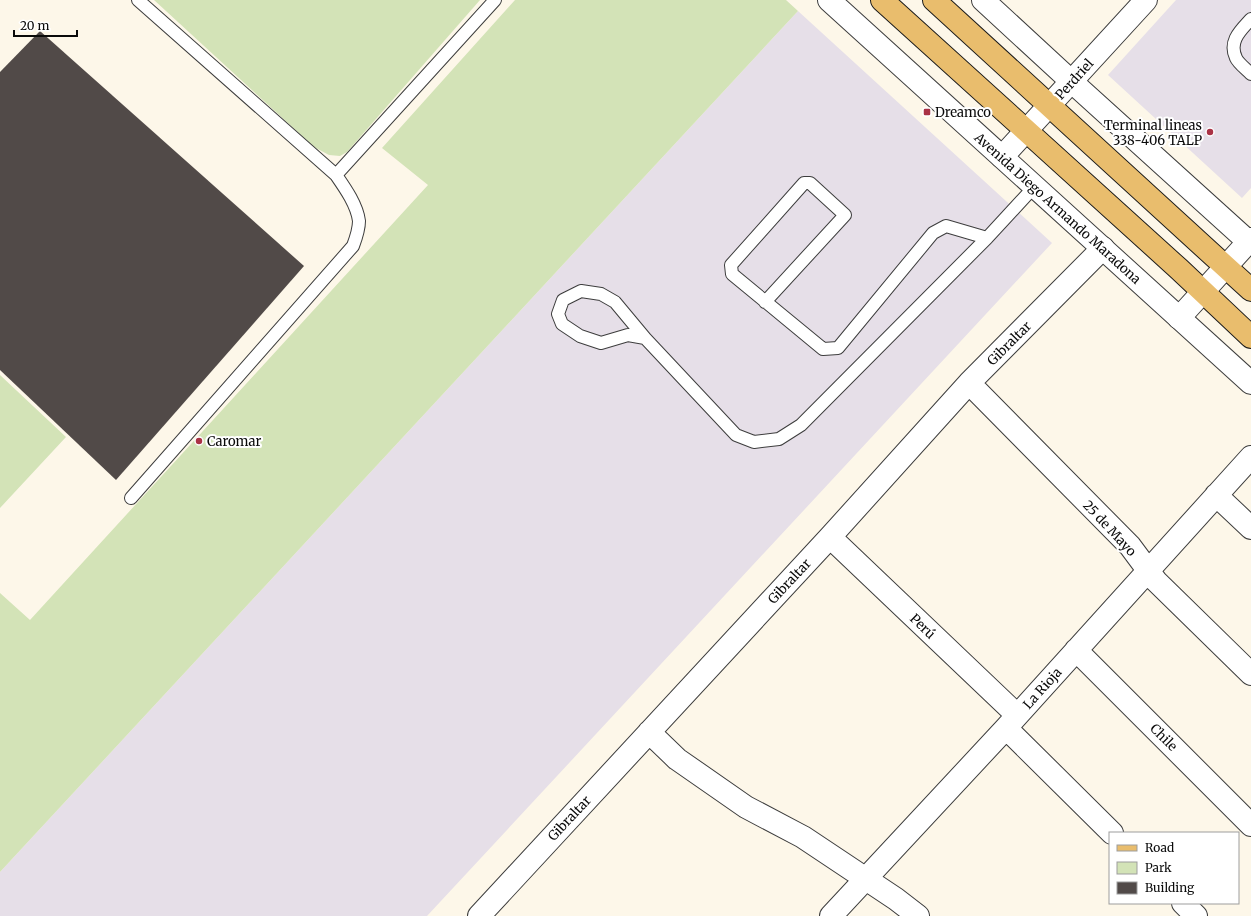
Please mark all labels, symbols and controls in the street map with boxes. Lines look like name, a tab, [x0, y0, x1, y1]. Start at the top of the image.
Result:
scale bar	[14, 12, 77, 38]
text: 20 m	[20, 18, 49, 33]
street label: Perdriel	[1052, 55, 1097, 103]
place label: Dreamco	[935, 104, 991, 121]
marker: Dreamco	[922, 107, 932, 117]
place label: Terminal lineas 338-406 TALP	[1104, 117, 1202, 149]
marker: Terminal lineas 338-406 TALP	[1205, 127, 1215, 137]
street label: Avenida Diego Armando Maradona	[970, 128, 1144, 288]
street label: Gibraltar	[984, 318, 1035, 369]
place label: Caromar	[207, 433, 261, 450]
marker: Caromar	[194, 436, 204, 446]
street label: 25 de Mayo	[1079, 497, 1140, 560]
street label: Gibraltar	[764, 555, 815, 607]
street label: Perú	[906, 610, 939, 643]
street label: La Rioja	[1019, 664, 1065, 713]
street label: Chile	[1146, 720, 1181, 755]
street label: Gibraltar	[544, 792, 595, 844]
legend	[1109, 832, 1239, 904]
text: Road	[1145, 840, 1174, 855]
text: Park	[1145, 860, 1172, 875]
text: Building	[1145, 880, 1195, 895]

